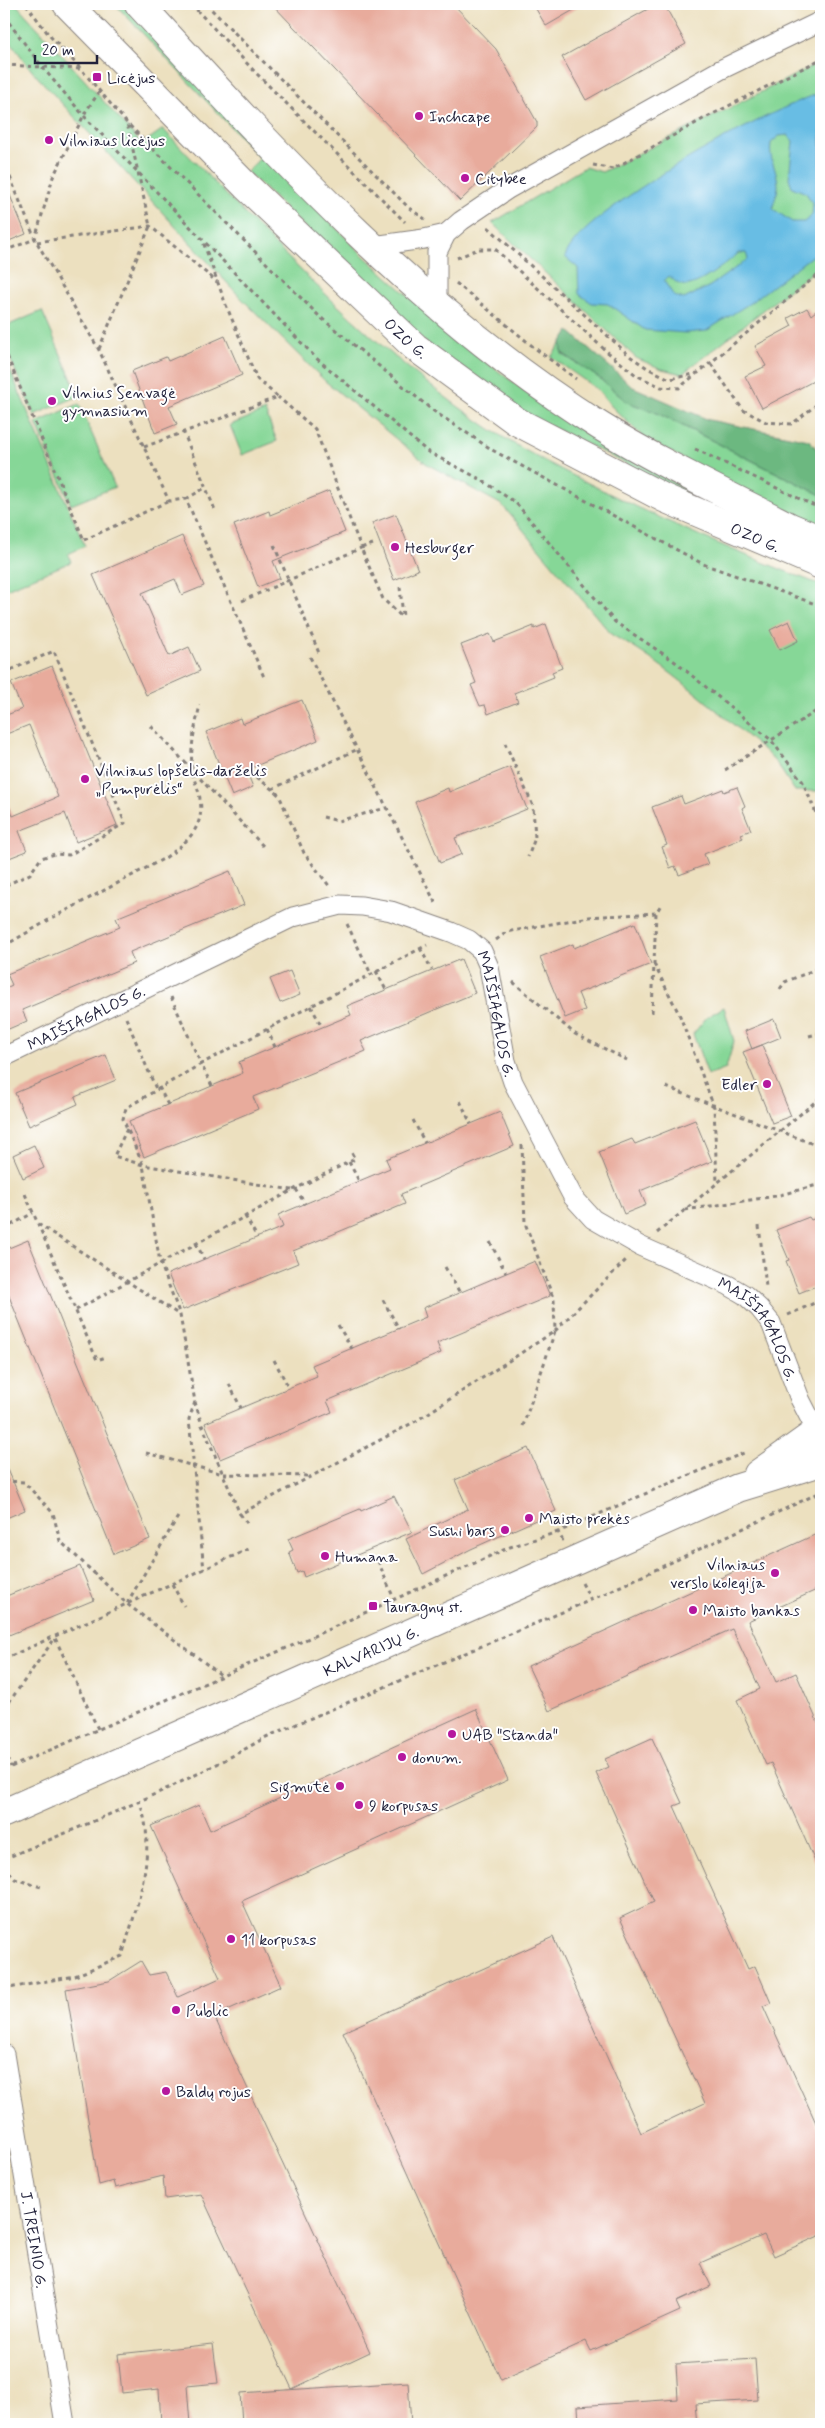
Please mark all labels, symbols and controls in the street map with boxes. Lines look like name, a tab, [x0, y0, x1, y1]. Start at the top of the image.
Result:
scale bar	[35, 32, 98, 64]
text: 20 m	[42, 41, 74, 61]
place label: Licėjus	[107, 68, 155, 89]
marker: Licėjus	[91, 71, 103, 83]
place label: Inchcape	[429, 107, 490, 128]
marker: Inchcape	[413, 110, 425, 122]
place label: Vilniaus licėjus	[59, 131, 165, 152]
marker: Vilniaus licėjus	[43, 134, 55, 146]
place label: Citybee	[475, 169, 527, 190]
marker: Citybee	[459, 172, 471, 184]
street label: OZO G.	[379, 314, 431, 364]
place label: Vilnius Senvagė gymnasium	[62, 383, 176, 422]
marker: Vilnius Senvagė gymnasium	[46, 395, 58, 407]
street label: OZO G.	[727, 519, 783, 558]
place label: Hesburger	[405, 538, 475, 560]
marker: Hesburger	[389, 541, 401, 553]
place label: Vilniaus lopšelis-darželis „Pumpurėlis“	[95, 761, 267, 800]
marker: Vilniaus lopšelis-darželis „Pumpurėlis“	[79, 773, 91, 785]
street label: MAIŠIAGALOS G.	[471, 948, 520, 1080]
street label: MAIŠIAGALOS G.	[24, 981, 149, 1056]
place label: Edler	[721, 1075, 758, 1096]
marker: Edler	[761, 1078, 773, 1090]
street label: MAIŠIAGALOS G.	[714, 1273, 801, 1384]
place label: Maisto prekės	[539, 1509, 630, 1530]
marker: Maisto prekės	[523, 1512, 535, 1524]
place label: Sushi bars	[429, 1521, 495, 1542]
marker: Sushi bars	[499, 1524, 511, 1536]
place label: Humana	[335, 1547, 398, 1568]
marker: Humana	[319, 1550, 331, 1562]
place label: Vilniaus verslo kolegija	[670, 1555, 765, 1594]
marker: Vilniaus verslo kolegija	[769, 1567, 781, 1579]
place label: Tauragnų st.	[383, 1597, 463, 1619]
marker: Tauragnų st.	[367, 1600, 379, 1612]
place label: Maisto bankas	[703, 1601, 800, 1622]
marker: Maisto bankas	[687, 1604, 699, 1616]
street label: KALVARIJŲ G.	[320, 1622, 422, 1682]
place label: UAB "Standa"	[462, 1725, 558, 1746]
marker: UAB "Standa"	[446, 1728, 458, 1740]
place label: donum.	[412, 1748, 462, 1769]
marker: donum.	[396, 1751, 408, 1763]
place label: Sigmutė	[270, 1777, 330, 1799]
marker: Sigmutė	[334, 1780, 346, 1792]
place label: 9 korpusas	[369, 1796, 438, 1817]
marker: 9 korpusas	[353, 1799, 365, 1811]
place label: 11 korpusas	[241, 1930, 316, 1951]
marker: 11 korpusas	[225, 1933, 237, 1945]
place label: Public	[186, 2001, 229, 2022]
marker: Public	[170, 2004, 182, 2016]
place label: Baldų rojus	[176, 2082, 251, 2103]
marker: Baldų rojus	[160, 2085, 172, 2097]
street label: J. TREINIO G.	[15, 2190, 51, 2290]

